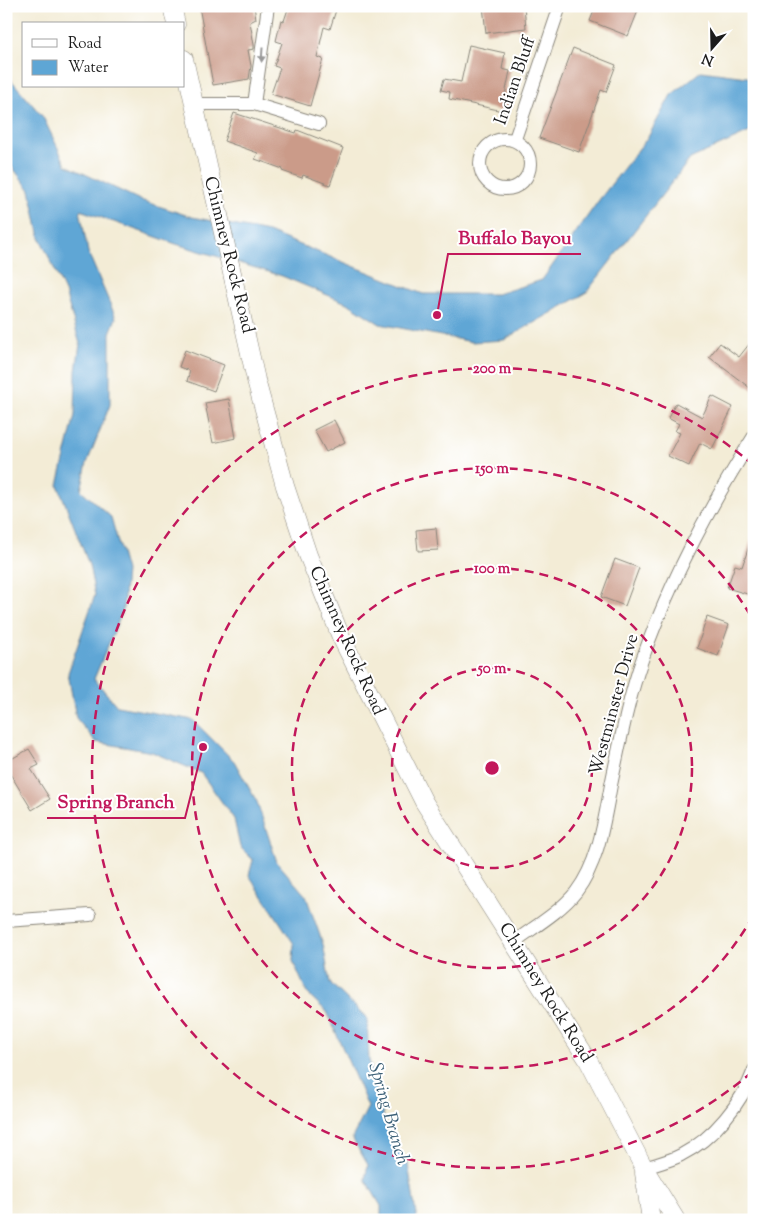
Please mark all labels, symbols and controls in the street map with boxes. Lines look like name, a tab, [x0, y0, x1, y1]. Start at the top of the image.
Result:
legend	[22, 22, 185, 88]
north arrow	[688, 22, 738, 72]
street label: Indian Bluff	[489, 32, 544, 129]
text: Road	[68, 34, 102, 55]
one-way arrow	[258, 47, 266, 63]
text: N	[700, 47, 717, 70]
text: Water	[68, 58, 109, 79]
street label: Chimney Rock Road	[196, 174, 260, 336]
callout: Buffalo Bayou	[448, 220, 581, 254]
text: Buffalo Bayou	[458, 226, 572, 253]
text: 200 m	[473, 359, 512, 380]
text: 150 m	[475, 459, 509, 480]
text: 100 m	[474, 559, 511, 580]
street label: Chimney Rock Road	[301, 562, 391, 720]
street label: Westminster Drive	[584, 631, 646, 779]
text: 50 m	[477, 659, 507, 680]
centre of rings	[483, 759, 501, 777]
callout: Spring Branch	[47, 784, 185, 818]
text: Spring Branch	[57, 790, 175, 817]
street label: Chimney Rock Road	[491, 918, 599, 1068]
water label: Spring Branch	[360, 1060, 416, 1169]

